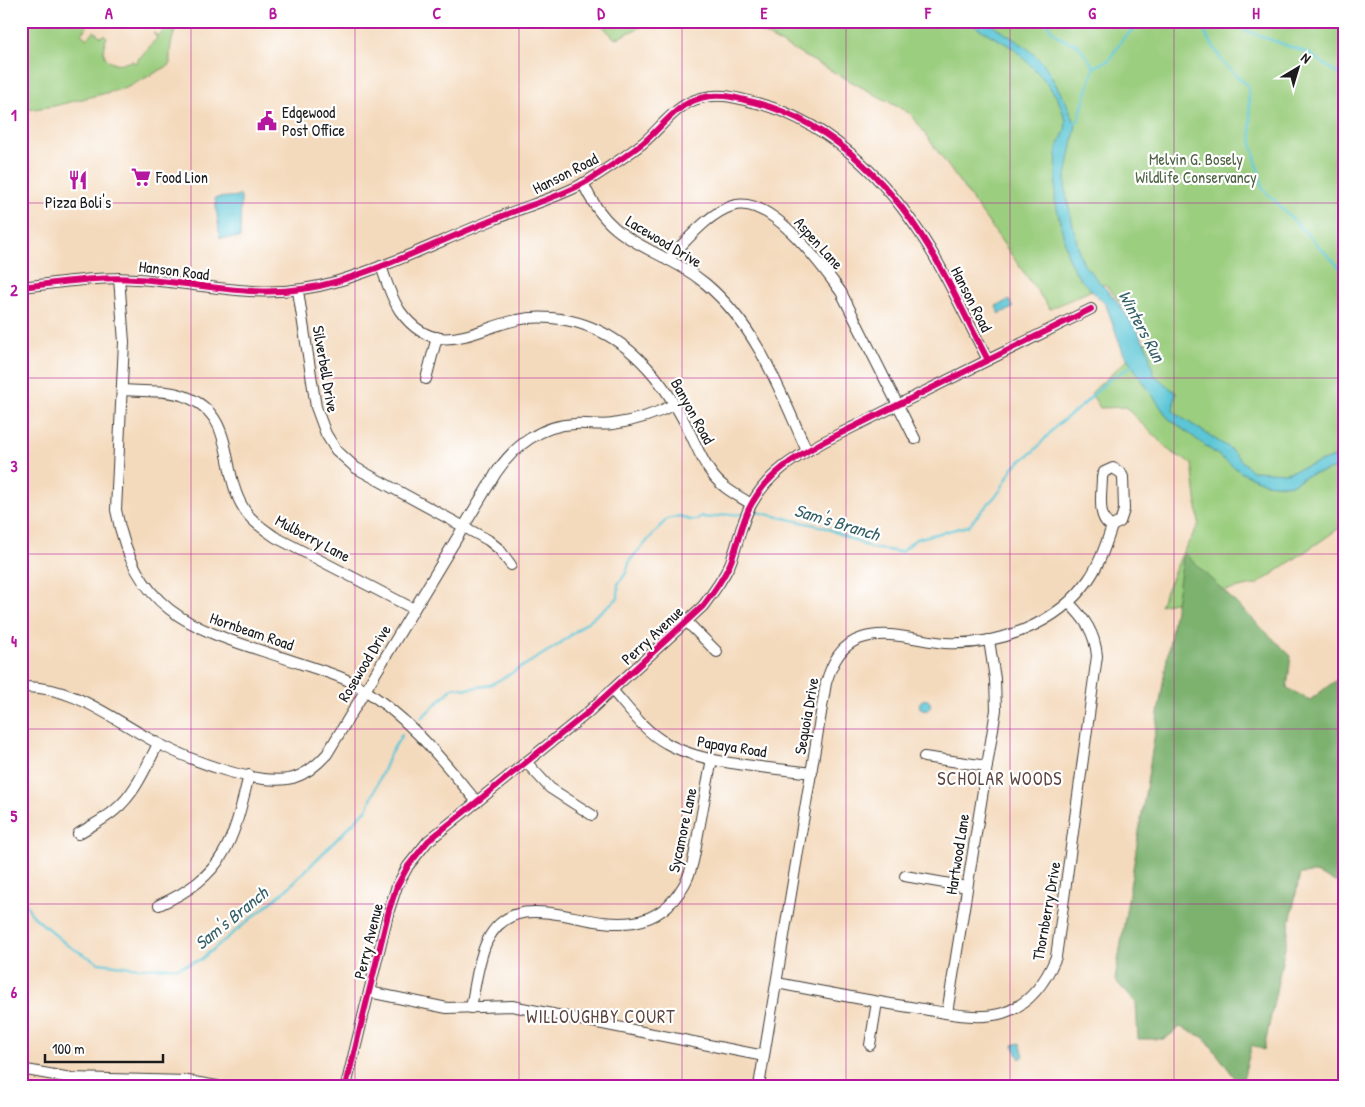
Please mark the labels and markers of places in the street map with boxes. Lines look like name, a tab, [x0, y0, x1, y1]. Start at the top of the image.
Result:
place label: Edgewood Post Office	[282, 101, 346, 141]
public building icon: Edgewood Post Office	[256, 110, 278, 132]
supermarket icon: Food Lion	[130, 166, 152, 188]
place label: Food Lion	[155, 166, 208, 188]
restaurant icon: Pizza Boli's	[67, 169, 89, 191]
place label: Pizza Boli's	[45, 191, 111, 213]

